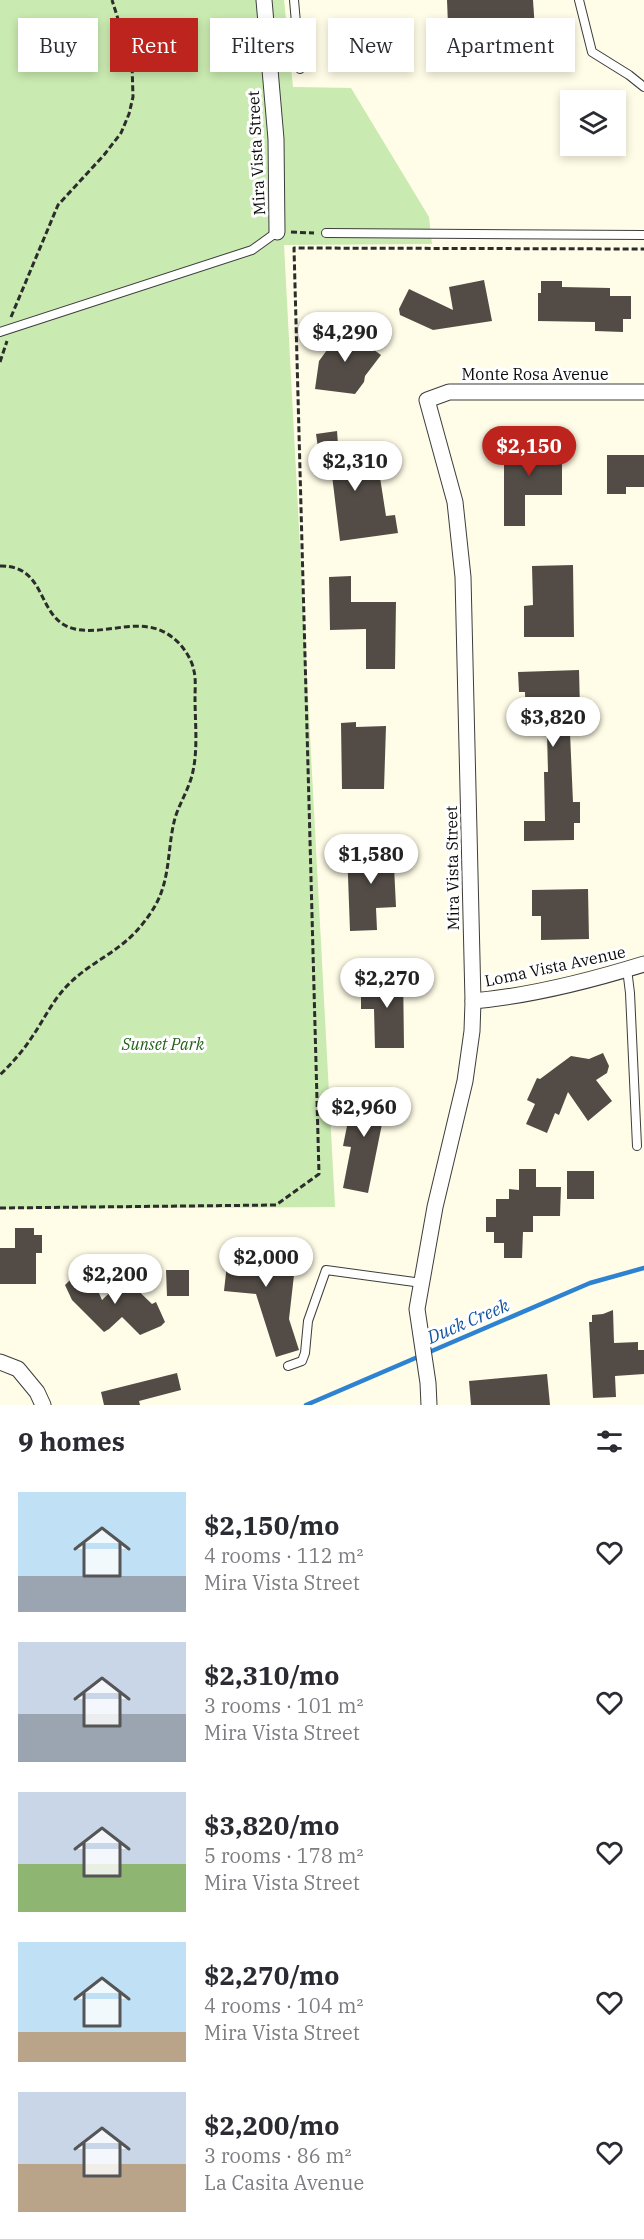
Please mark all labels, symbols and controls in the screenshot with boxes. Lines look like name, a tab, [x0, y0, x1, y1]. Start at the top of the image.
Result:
chip: Buy	[18, 18, 98, 72]
chip: Rent	[110, 18, 198, 72]
chip: Filters	[210, 18, 316, 72]
chip: New	[328, 18, 414, 72]
chip: Apartment	[426, 18, 575, 72]
street label: Mira Vista Street	[243, 90, 269, 216]
map controls	[560, 90, 626, 156]
button: layers	[560, 90, 626, 156]
pin: $4,290	[296, 312, 394, 363]
text: $4,290	[312, 318, 378, 345]
street label: Monte Rosa Avenue	[461, 364, 609, 384]
pin: $2,150	[480, 426, 578, 477]
text: $2,150	[496, 432, 562, 459]
pin: $2,310	[306, 441, 404, 492]
text: $2,310	[322, 447, 388, 474]
pin: $3,820	[504, 697, 602, 748]
text: $3,820	[520, 703, 586, 730]
street label: Mira Vista Street	[441, 805, 463, 930]
pin: $1,580	[322, 834, 420, 885]
text: $1,580	[338, 840, 404, 867]
street label: Loma Vista Avenue	[483, 941, 627, 991]
pin: $2,270	[338, 958, 436, 1009]
text: $2,270	[354, 964, 420, 991]
park label: Sunset Park	[121, 1034, 205, 1054]
pin: $2,960	[315, 1087, 413, 1138]
text: $2,960	[331, 1093, 397, 1120]
pin: $2,000	[217, 1237, 315, 1288]
text: $2,000	[233, 1243, 299, 1270]
pin: $2,200	[66, 1254, 164, 1305]
text: $2,200	[82, 1260, 148, 1287]
water label: Duck Creek	[423, 1293, 513, 1349]
text: 9 homes	[18, 1424, 125, 1458]
icon: filters	[593, 1425, 626, 1458]
text: $2,150/mo	[204, 1508, 339, 1542]
icon: home	[66, 1516, 138, 1588]
icon: heart	[593, 1536, 626, 1569]
text: 4 rooms · 112 m²	[204, 1542, 363, 1569]
text: Mira Vista Street	[204, 1569, 360, 1596]
text: $2,310/mo	[204, 1658, 339, 1692]
icon: home	[66, 1666, 138, 1738]
icon: heart	[593, 1686, 626, 1719]
text: 3 rooms · 101 m²	[204, 1692, 363, 1719]
text: Mira Vista Street	[204, 1719, 360, 1746]
text: $3,820/mo	[204, 1808, 339, 1842]
icon: home	[66, 1816, 138, 1888]
icon: heart	[593, 1836, 626, 1869]
text: 5 rooms · 178 m²	[204, 1842, 363, 1869]
text: Mira Vista Street	[204, 1869, 360, 1896]
text: $2,270/mo	[204, 1958, 339, 1992]
icon: home	[66, 1966, 138, 2038]
icon: heart	[593, 1986, 626, 2019]
text: 4 rooms · 104 m²	[204, 1992, 363, 2019]
text: Mira Vista Street	[204, 2019, 360, 2046]
text: $2,200/mo	[204, 2108, 339, 2142]
icon: home	[66, 2116, 138, 2188]
icon: heart	[593, 2136, 626, 2169]
text: 3 rooms · 86 m²	[204, 2142, 351, 2169]
text: La Casita Avenue	[204, 2169, 364, 2196]

